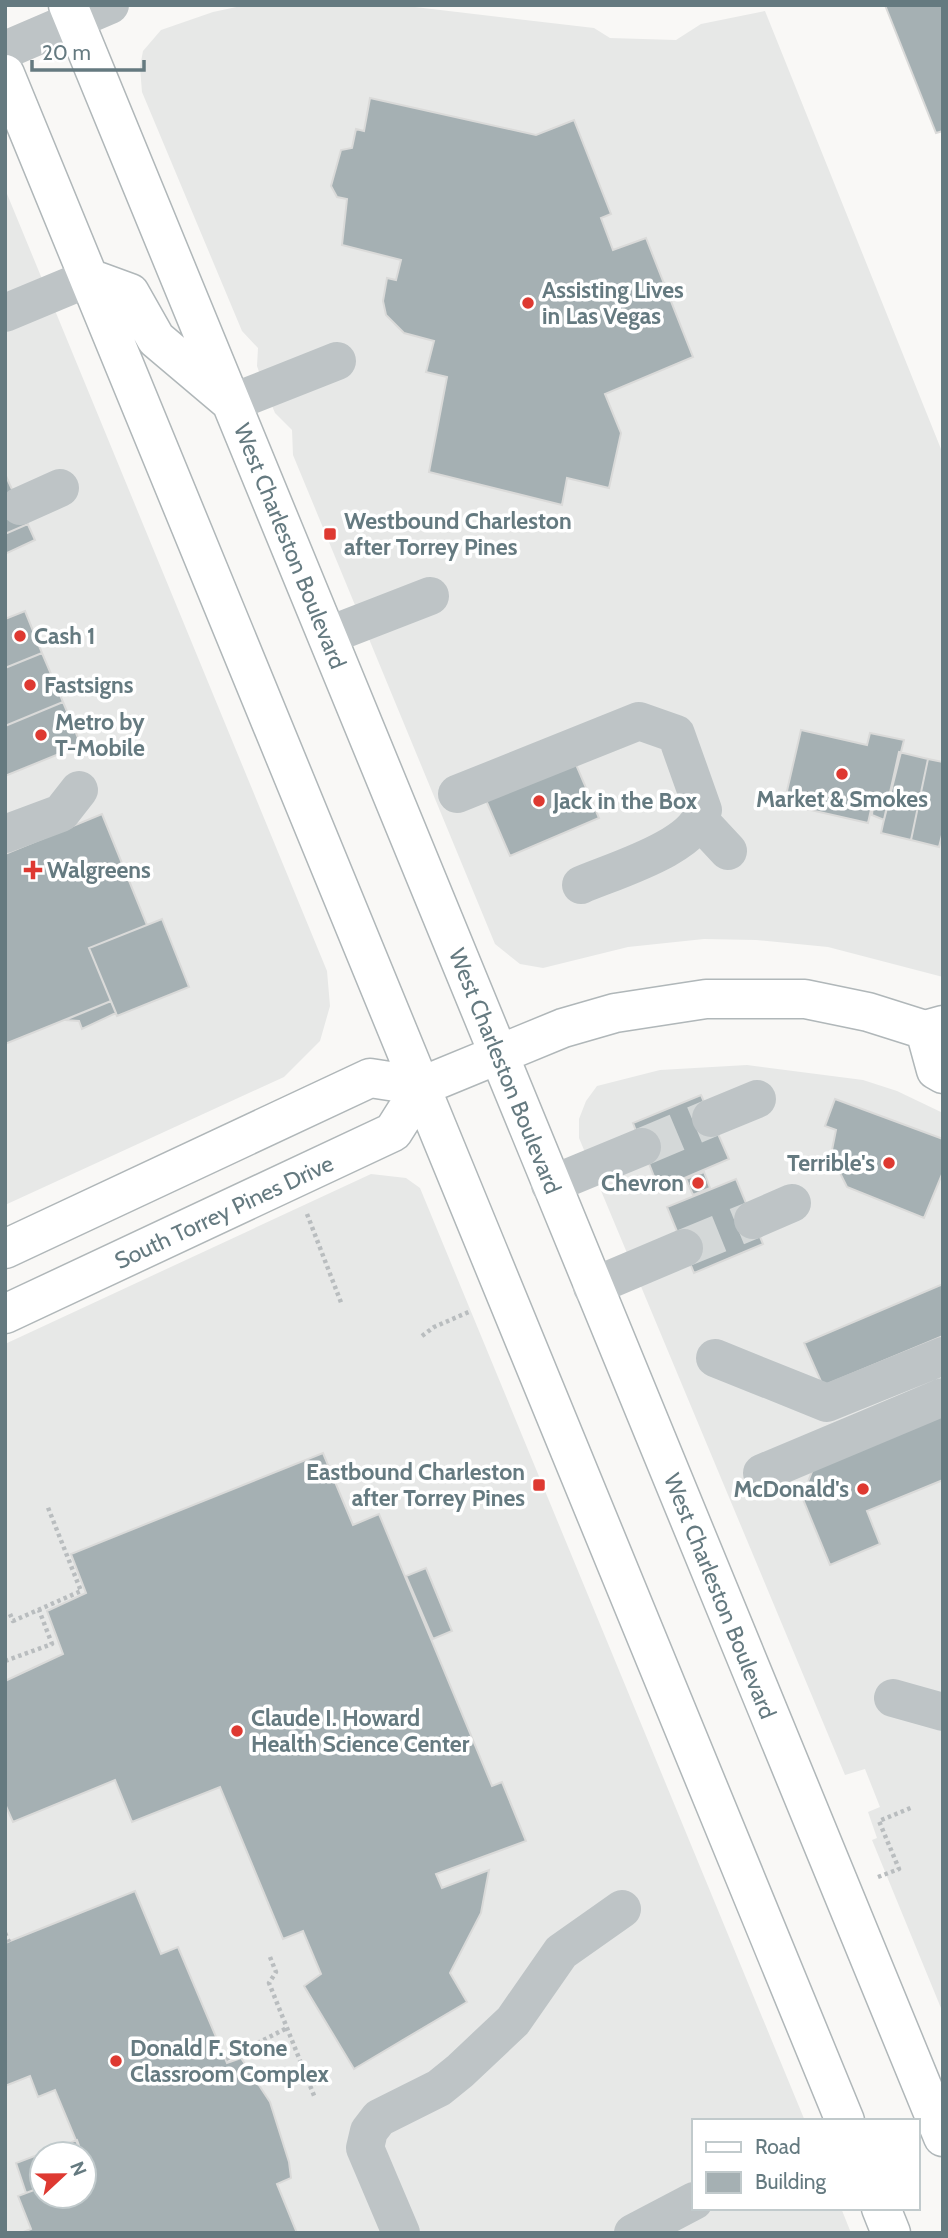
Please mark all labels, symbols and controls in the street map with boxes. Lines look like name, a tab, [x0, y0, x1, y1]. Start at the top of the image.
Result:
scale bar	[32, 28, 144, 72]
text: 20 m	[42, 40, 91, 65]
place label: Assisting Lives in Las Vegas	[542, 276, 684, 330]
marker: Assisting Lives in Las Vegas	[520, 295, 536, 311]
street label: West Charleston Boulevard	[228, 419, 352, 673]
place label: Westbound Charleston after Torrey Pines	[344, 507, 572, 561]
marker: Westbound Charleston after Torrey Pines	[322, 526, 338, 542]
place label: Cash 1	[34, 622, 96, 650]
marker: Cash 1	[12, 628, 28, 644]
place label: Fastsigns	[44, 671, 134, 699]
marker: Fastsigns	[22, 677, 38, 693]
place label: Metro by T-Mobile	[55, 708, 145, 762]
marker: Metro by T-Mobile	[33, 727, 49, 743]
marker: Market & Smokes	[834, 766, 850, 782]
place label: Market & Smokes	[756, 785, 928, 813]
place label: Jack in the Box	[552, 787, 698, 815]
marker: Jack in the Box	[531, 793, 547, 809]
place label: Walgreens	[47, 856, 151, 884]
marker: Walgreens	[25, 862, 41, 878]
street label: West Charleston Boulevard	[443, 944, 567, 1198]
street label: South Torrey Pines Drive	[110, 1149, 338, 1275]
place label: Terrible's	[787, 1149, 875, 1177]
marker: Terrible's	[881, 1155, 897, 1171]
place label: Chevron	[601, 1169, 684, 1197]
marker: Chevron	[690, 1175, 706, 1191]
place label: Eastbound Charleston after Torrey Pines	[306, 1458, 525, 1512]
street label: West Charleston Boulevard	[658, 1469, 782, 1723]
place label: McDonald's	[733, 1475, 849, 1503]
marker: Eastbound Charleston after Torrey Pines	[531, 1477, 547, 1493]
marker: McDonald's	[855, 1481, 871, 1497]
place label: Claude I. Howard Health Science Center	[251, 1704, 470, 1758]
marker: Claude I. Howard Health Science Center	[229, 1723, 245, 1739]
place label: Donald F. Stone Classroom Complex	[130, 2034, 329, 2088]
marker: Donald F. Stone Classroom Complex	[108, 2053, 124, 2069]
legend	[692, 2119, 920, 2210]
text: Road	[755, 2134, 801, 2159]
north arrow	[28, 2140, 98, 2210]
text: N	[65, 2158, 91, 2179]
text: Building	[755, 2169, 827, 2194]

